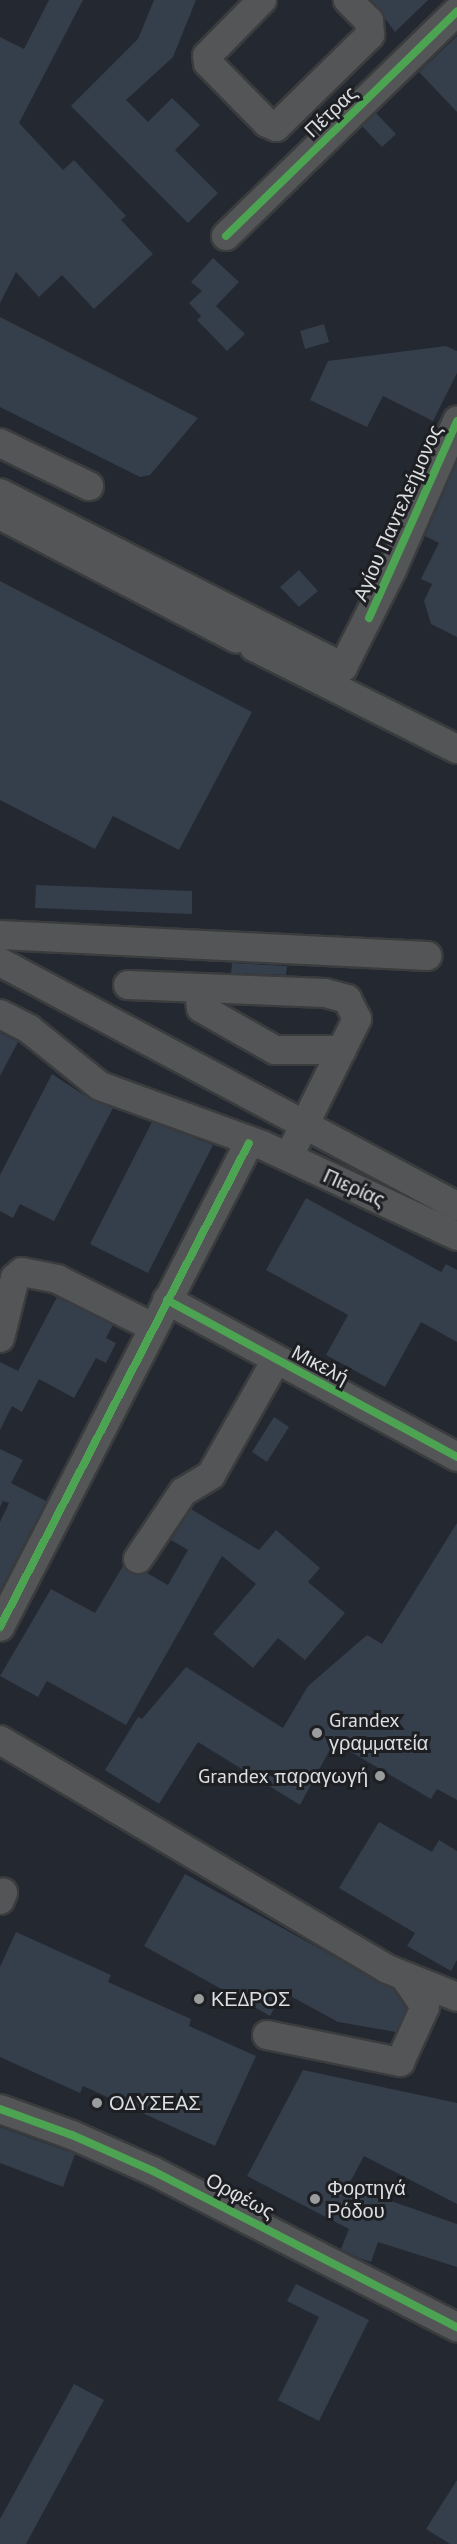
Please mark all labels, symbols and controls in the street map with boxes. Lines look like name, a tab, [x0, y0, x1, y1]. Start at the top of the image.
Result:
street label: Πέτρας	[300, 81, 362, 143]
street label: Αγίου Παντελεήμονος	[348, 421, 448, 605]
street label: Πιερίας	[320, 1164, 388, 1212]
street label: Μικελή	[287, 1340, 353, 1390]
place label: Grandex γραμματεία	[329, 1709, 428, 1756]
marker: Grandex γραμματεία	[310, 1726, 324, 1740]
place label: Grandex παραγωγή	[197, 1764, 368, 1788]
marker: Grandex παραγωγή	[373, 1769, 387, 1783]
place label: ΚΕΔΡΟΣ	[211, 1987, 290, 2011]
marker: ΚΕΔΡΟΣ	[192, 1992, 206, 2006]
place label: ΟΔΥΣΕΑΣ	[109, 2091, 201, 2115]
marker: ΟΔΥΣΕΑΣ	[90, 2096, 104, 2110]
street label: Ορφέως	[202, 2168, 278, 2224]
place label: Φορτηγά Ρόδου	[327, 2176, 406, 2223]
marker: Φορτηγά Ρόδου	[308, 2192, 322, 2206]

